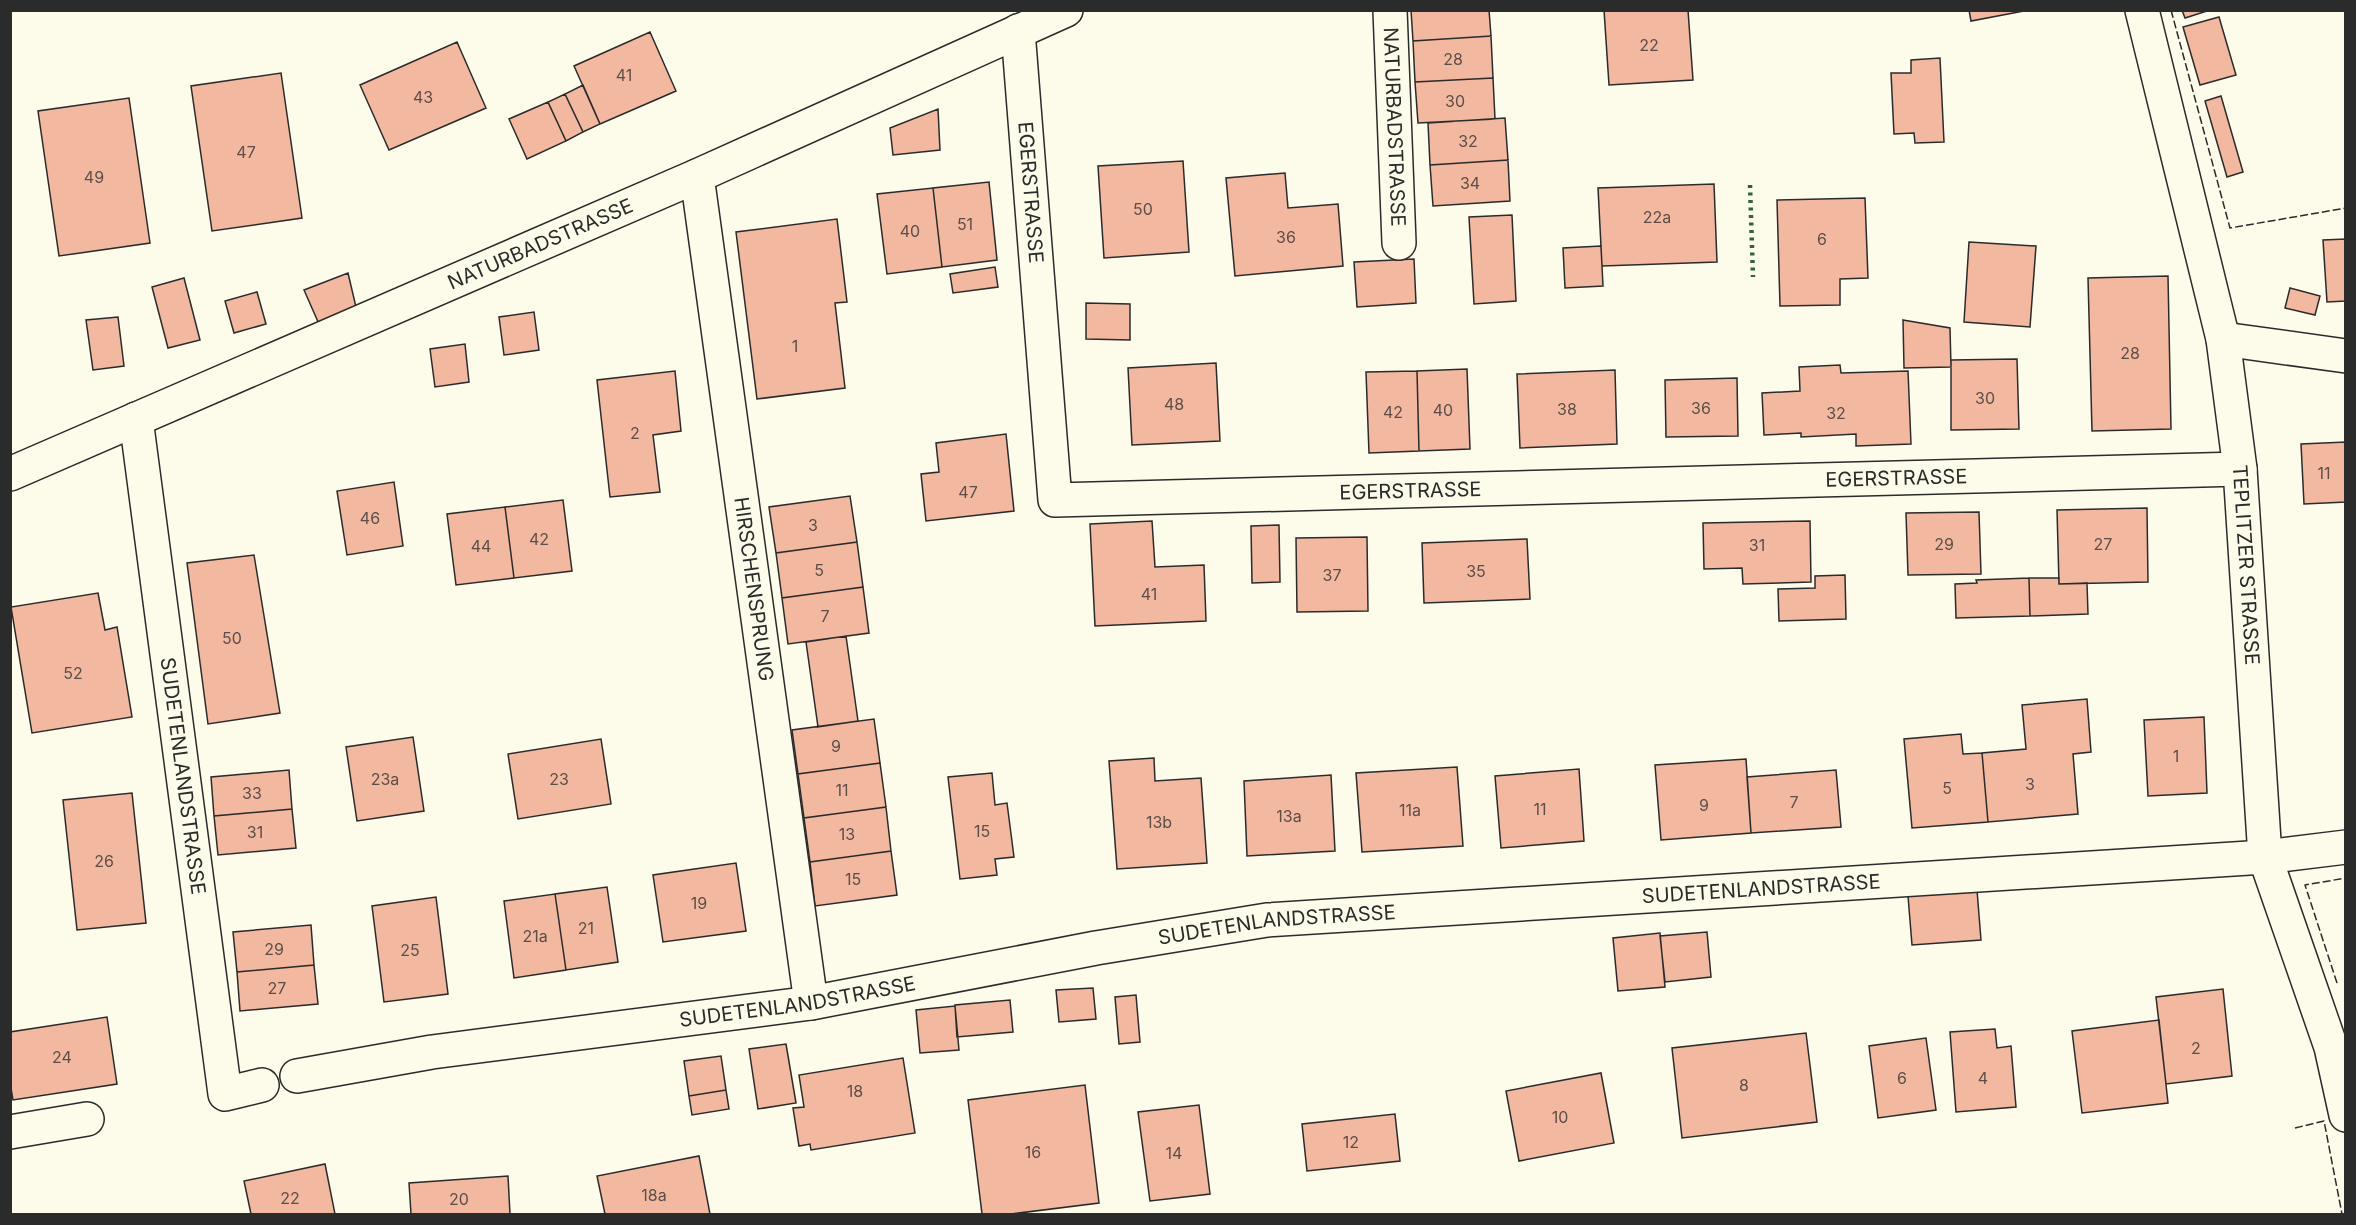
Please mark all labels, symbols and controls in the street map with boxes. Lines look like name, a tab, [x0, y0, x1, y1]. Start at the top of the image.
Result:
street label: NATURBADSTRASSE	[1379, 27, 1410, 227]
house number: 22	[1639, 35, 1659, 55]
house number: 28	[1443, 49, 1463, 69]
house number: 41	[616, 65, 632, 85]
house number: 43	[413, 87, 433, 107]
house number: 30	[1445, 91, 1465, 111]
street label: EGERSTRASSE	[1013, 121, 1048, 264]
house number: 32	[1458, 131, 1478, 151]
house number: 47	[236, 142, 256, 162]
house number: 49	[84, 167, 104, 187]
house number: 34	[1460, 173, 1480, 193]
street label: NATURBADSTRASSE	[444, 193, 636, 295]
house number: 50	[1133, 199, 1153, 219]
house number: 22a	[1643, 207, 1671, 227]
house number: 51	[957, 214, 973, 234]
house number: 40	[900, 221, 920, 241]
house number: 36	[1276, 227, 1296, 247]
house number: 6	[1817, 229, 1827, 249]
house number: 1	[792, 336, 798, 356]
house number: 28	[2120, 343, 2140, 363]
house number: 30	[1975, 388, 1995, 408]
house number: 48	[1164, 394, 1184, 414]
house number: 36	[1691, 398, 1711, 418]
house number: 38	[1557, 399, 1577, 419]
house number: 40	[1433, 400, 1453, 420]
house number: 42	[1383, 402, 1403, 422]
house number: 32	[1826, 403, 1846, 423]
house number: 2	[630, 423, 640, 443]
house number: 11	[2317, 463, 2331, 483]
street label: EGERSTRASSE	[1825, 464, 1968, 492]
street label: TEPLITZER STRASSE	[2228, 464, 2265, 666]
street label: EGERSTRASSE	[1339, 477, 1482, 505]
house number: 47	[958, 482, 978, 502]
street label: HIRSCHENSPRUNG	[729, 495, 779, 683]
house number: 46	[360, 508, 380, 528]
house number: 3	[808, 515, 818, 535]
house number: 42	[529, 529, 549, 549]
house number: 29	[1934, 534, 1954, 554]
house number: 27	[2094, 534, 2112, 554]
house number: 31	[1749, 535, 1765, 555]
house number: 44	[471, 536, 491, 556]
house number: 5	[814, 560, 824, 580]
house number: 35	[1466, 561, 1486, 581]
house number: 37	[1323, 565, 1341, 585]
house number: 41	[1141, 584, 1157, 604]
house number: 7	[820, 606, 830, 626]
house number: 50	[222, 628, 242, 648]
street label: SUDETENLANDSTRASSE	[156, 656, 211, 896]
house number: 52	[63, 663, 83, 683]
house number: 9	[831, 736, 841, 756]
house number: 1	[2173, 746, 2179, 766]
house number: 23a	[371, 769, 399, 789]
house number: 23	[549, 769, 569, 789]
house number: 3	[2025, 774, 2035, 794]
house number: 5	[1942, 778, 1952, 798]
house number: 11	[835, 780, 849, 800]
house number: 33	[242, 783, 262, 803]
house number: 7	[1789, 792, 1799, 812]
house number: 9	[1699, 795, 1709, 815]
house number: 11	[1533, 799, 1547, 819]
house number: 11a	[1399, 800, 1421, 820]
house number: 13a	[1276, 806, 1302, 826]
house number: 13b	[1146, 812, 1172, 832]
house number: 15	[974, 821, 990, 841]
house number: 31	[247, 822, 263, 842]
house number: 13	[839, 824, 855, 844]
house number: 26	[94, 851, 114, 871]
house number: 15	[845, 869, 861, 889]
street label: SUDETENLANDSTRASSE	[1641, 869, 1881, 908]
house number: 19	[691, 893, 707, 913]
street label: SUDETENLANDSTRASSE	[1156, 900, 1396, 950]
house number: 21	[578, 918, 594, 938]
house number: 21a	[522, 926, 548, 946]
house number: 29	[264, 939, 284, 959]
house number: 25	[400, 940, 420, 960]
street label: SUDETENLANDSTRASSE	[678, 971, 918, 1032]
house number: 27	[268, 978, 286, 998]
house number: 2	[2191, 1038, 2201, 1058]
house number: 24	[52, 1047, 72, 1067]
house number: 6	[1897, 1068, 1907, 1088]
house number: 4	[1978, 1068, 1988, 1088]
house number: 8	[1739, 1075, 1749, 1095]
house number: 18	[847, 1081, 863, 1101]
house number: 10	[1552, 1107, 1568, 1127]
house number: 12	[1343, 1132, 1359, 1152]
house number: 16	[1025, 1142, 1041, 1162]
house number: 14	[1166, 1143, 1182, 1163]
house number: 18a	[641, 1185, 667, 1205]
house number: 22	[280, 1188, 300, 1208]
house number: 20	[449, 1189, 469, 1209]

